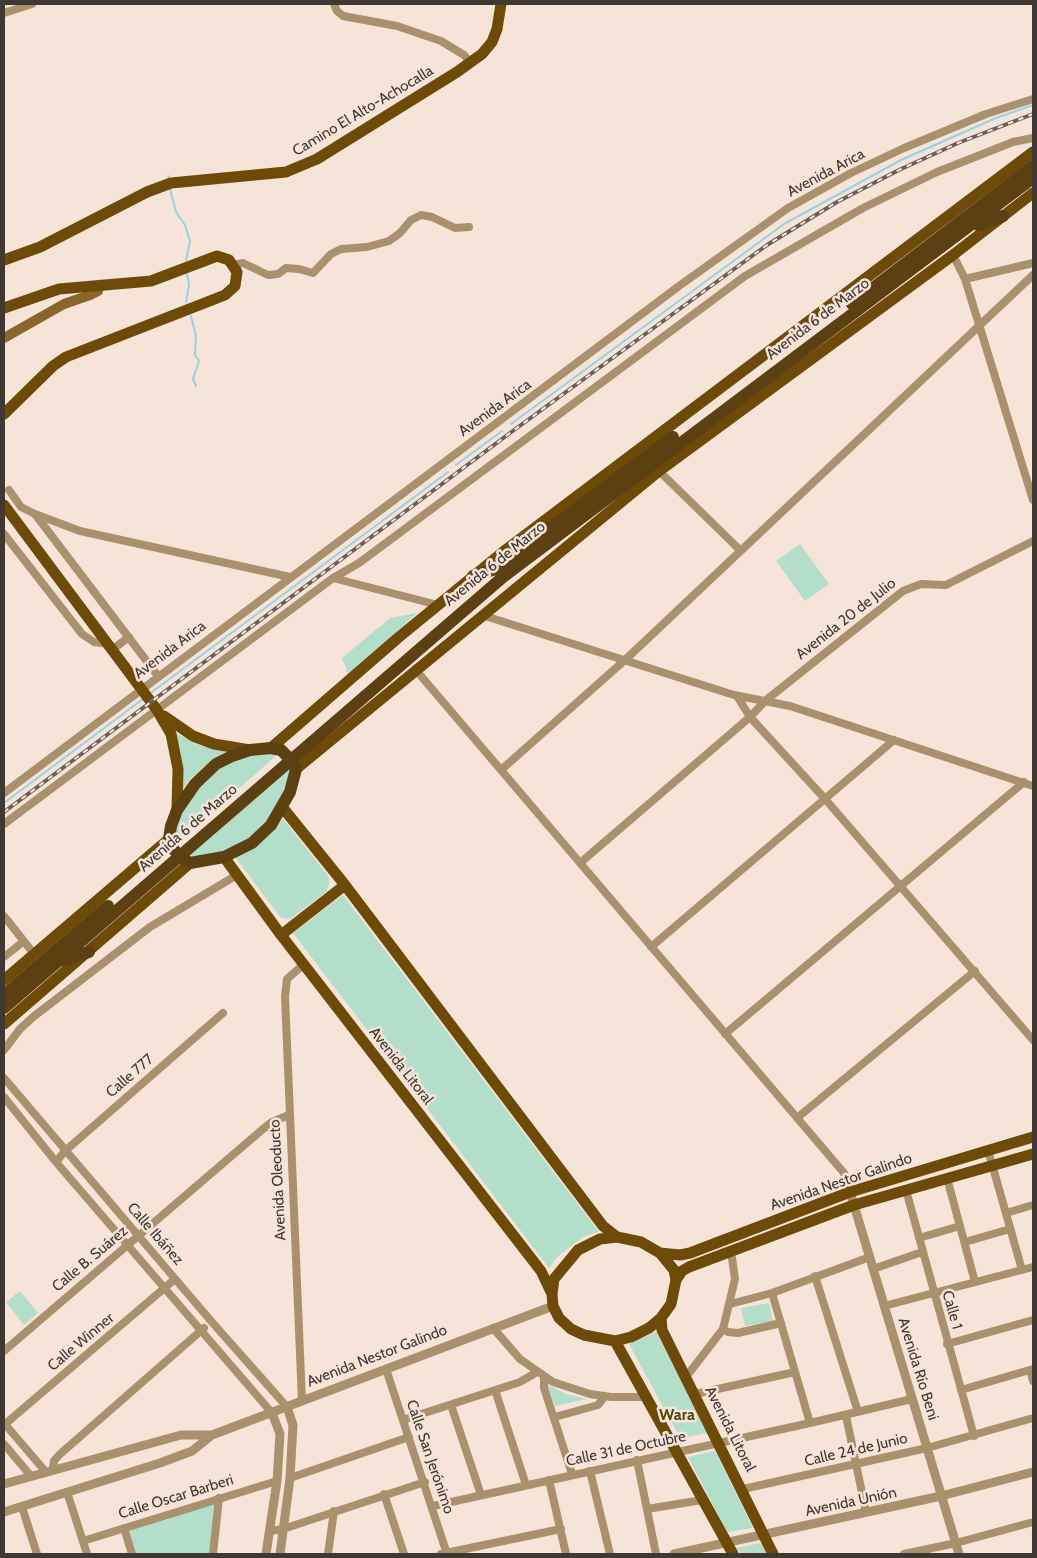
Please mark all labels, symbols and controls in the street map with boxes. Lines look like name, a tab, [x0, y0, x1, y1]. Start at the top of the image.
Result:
street label: Camino El Alto-Achocalla	[289, 62, 437, 160]
street label: Avenida Arica	[784, 145, 868, 201]
street label: Avenida 6 de Marzo	[763, 274, 873, 364]
street label: Avenida Arica	[455, 376, 535, 440]
street label: Avenida 6 de Marzo	[441, 518, 549, 610]
street label: Avenida 20 de Julio	[793, 574, 899, 664]
street label: Avenida Arica	[131, 617, 209, 683]
street label: Avenida 6 de Marzo	[135, 780, 241, 876]
street label: Avenida Litoral	[365, 1024, 437, 1108]
street label: Calle 777	[103, 1050, 157, 1102]
street label: Avenida Oleoducto	[266, 1119, 290, 1241]
street label: Avenida Nestor Galindo	[768, 1149, 914, 1215]
street label: Calle Ibáñez	[123, 1199, 187, 1269]
street label: Calle B. Suárez	[49, 1222, 131, 1296]
street label: Calle 1	[938, 1289, 966, 1331]
street label: Calle Winner	[44, 1309, 118, 1375]
street label: Avenida Río Beni	[894, 1316, 942, 1422]
street label: Avenida Nestor Galindo	[304, 1321, 450, 1391]
street label: Avenida Litoral	[701, 1383, 759, 1475]
street label: Calle San Jerónimo	[402, 1398, 458, 1516]
district label: Wara	[659, 1405, 695, 1425]
street label: Calle 31 de Octubre	[564, 1428, 688, 1470]
street label: Calle 24 de Junio	[803, 1429, 909, 1471]
street label: Calle Oscar Barberi	[116, 1471, 236, 1523]
street label: Avenida Unión	[804, 1484, 898, 1520]

